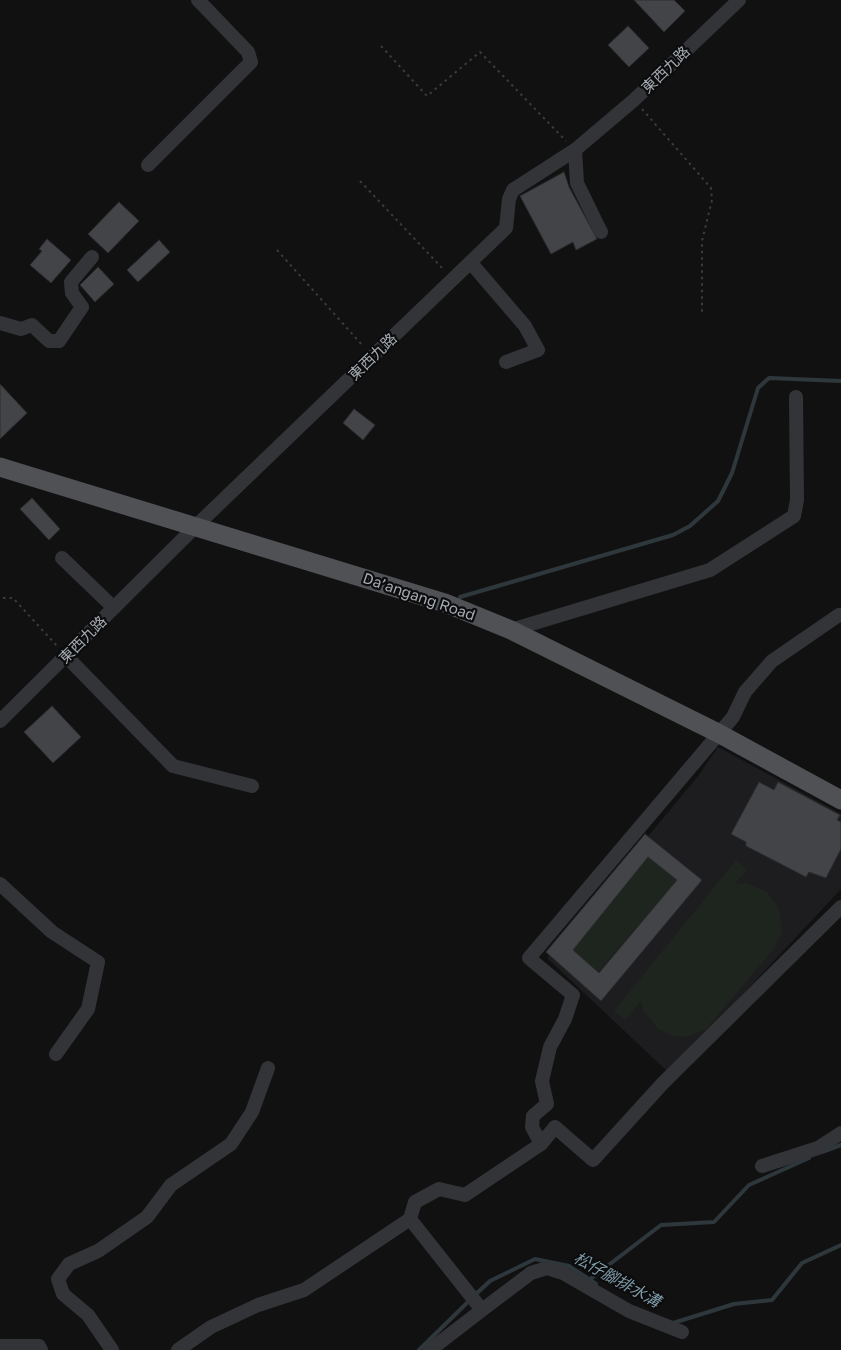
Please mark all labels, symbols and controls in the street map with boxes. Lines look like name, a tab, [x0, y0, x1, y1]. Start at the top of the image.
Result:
street label: 東西九路	[638, 43, 694, 97]
street label: 東西九路	[345, 330, 401, 384]
street label: Da’angang Road	[360, 569, 478, 625]
street label: 東西九路	[55, 612, 111, 668]
water label: 松仔腳排水溝	[570, 1248, 664, 1312]

